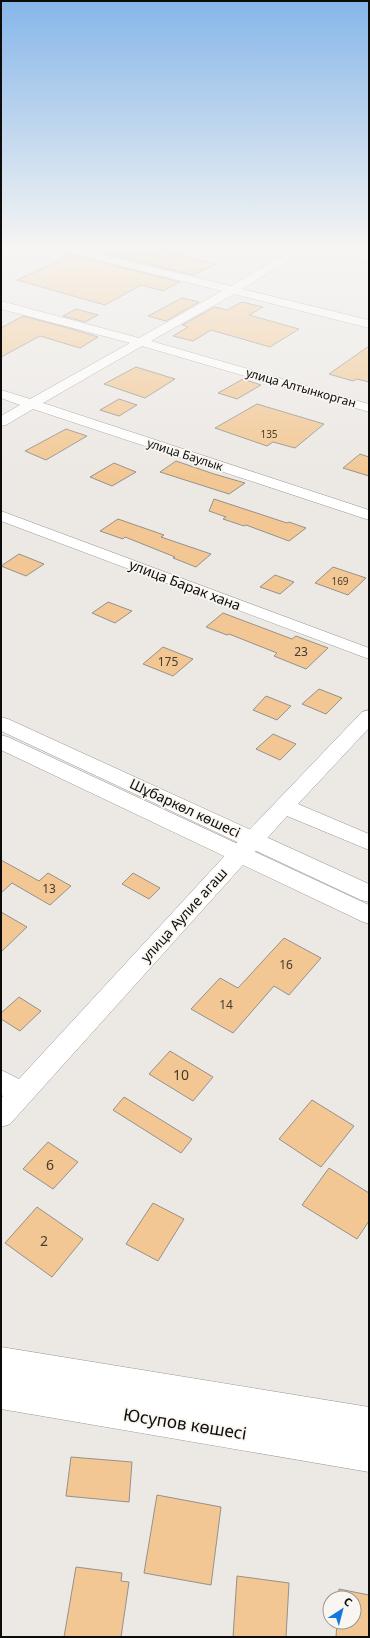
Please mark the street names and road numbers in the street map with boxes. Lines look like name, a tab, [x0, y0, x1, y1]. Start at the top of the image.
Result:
street label: улица Алтынкорган	[244, 364, 358, 411]
street label: улица Баулык	[145, 434, 226, 475]
street label: улица Барак хана	[127, 554, 244, 615]
street label: Шұбаркөл көшесі	[127, 774, 244, 842]
street label: улица Аулие агаш	[136, 863, 231, 966]
street label: Юсупов көшесі	[122, 1402, 248, 1445]

